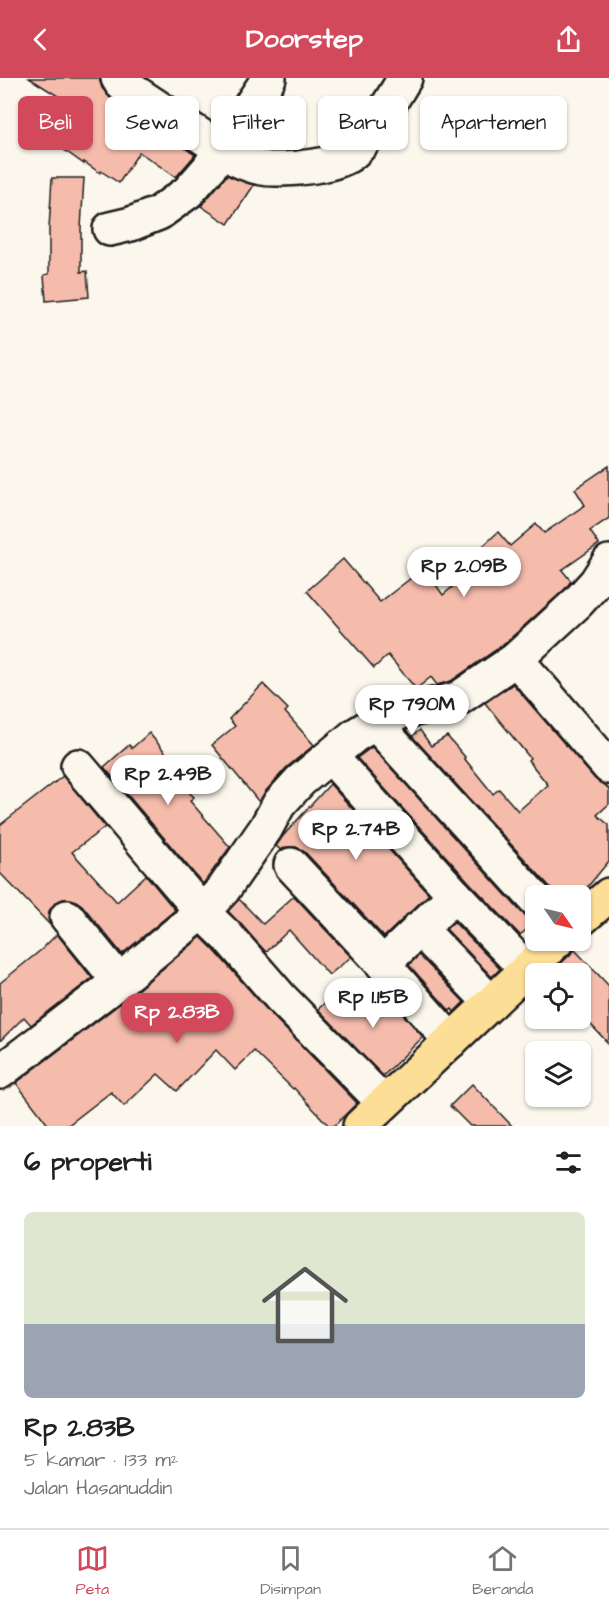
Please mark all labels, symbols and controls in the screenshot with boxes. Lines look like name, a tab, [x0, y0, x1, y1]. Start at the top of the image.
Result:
text: Doorstep	[246, 20, 363, 58]
icon: back	[24, 23, 57, 56]
icon: share	[552, 23, 585, 56]
chip: Beli	[18, 96, 93, 150]
chip: Sewa	[105, 96, 199, 150]
chip: Filter	[211, 96, 306, 150]
chip: Baru	[318, 96, 408, 150]
chip: Apartemen	[420, 96, 567, 150]
pin: Rp 2.09B	[402, 547, 526, 598]
text: Rp 2.09B	[421, 552, 507, 580]
pin: Rp 790M	[357, 685, 467, 736]
text: Rp 790M	[369, 690, 455, 718]
pin: Rp 2.49B	[106, 755, 230, 806]
text: Rp 2.49B	[125, 760, 211, 788]
pin: Rp 2.74B	[294, 810, 418, 861]
text: Rp 2.74B	[312, 815, 400, 843]
north arrow	[525, 885, 591, 951]
map controls	[525, 885, 591, 1107]
button: locate	[525, 963, 591, 1029]
pin: Rp 1.15B	[311, 978, 435, 1029]
text: Rp 1.15B	[338, 983, 408, 1011]
pin: Rp 2.83B	[115, 993, 239, 1044]
text: Rp 2.83B	[134, 998, 220, 1026]
button: layers	[525, 1041, 591, 1107]
text: 6 properti	[24, 1144, 152, 1180]
icon: filters	[552, 1146, 585, 1179]
icon: home	[251, 1251, 359, 1359]
text: Rp 2.83B	[24, 1410, 135, 1446]
text: 5 kamar · 133 m²	[24, 1446, 178, 1474]
text: Jalan Hasanuddin	[24, 1474, 172, 1502]
tab: Peta	[76, 1542, 109, 1600]
tab: Disimpan	[260, 1542, 321, 1600]
tab: Beranda	[472, 1542, 533, 1600]

